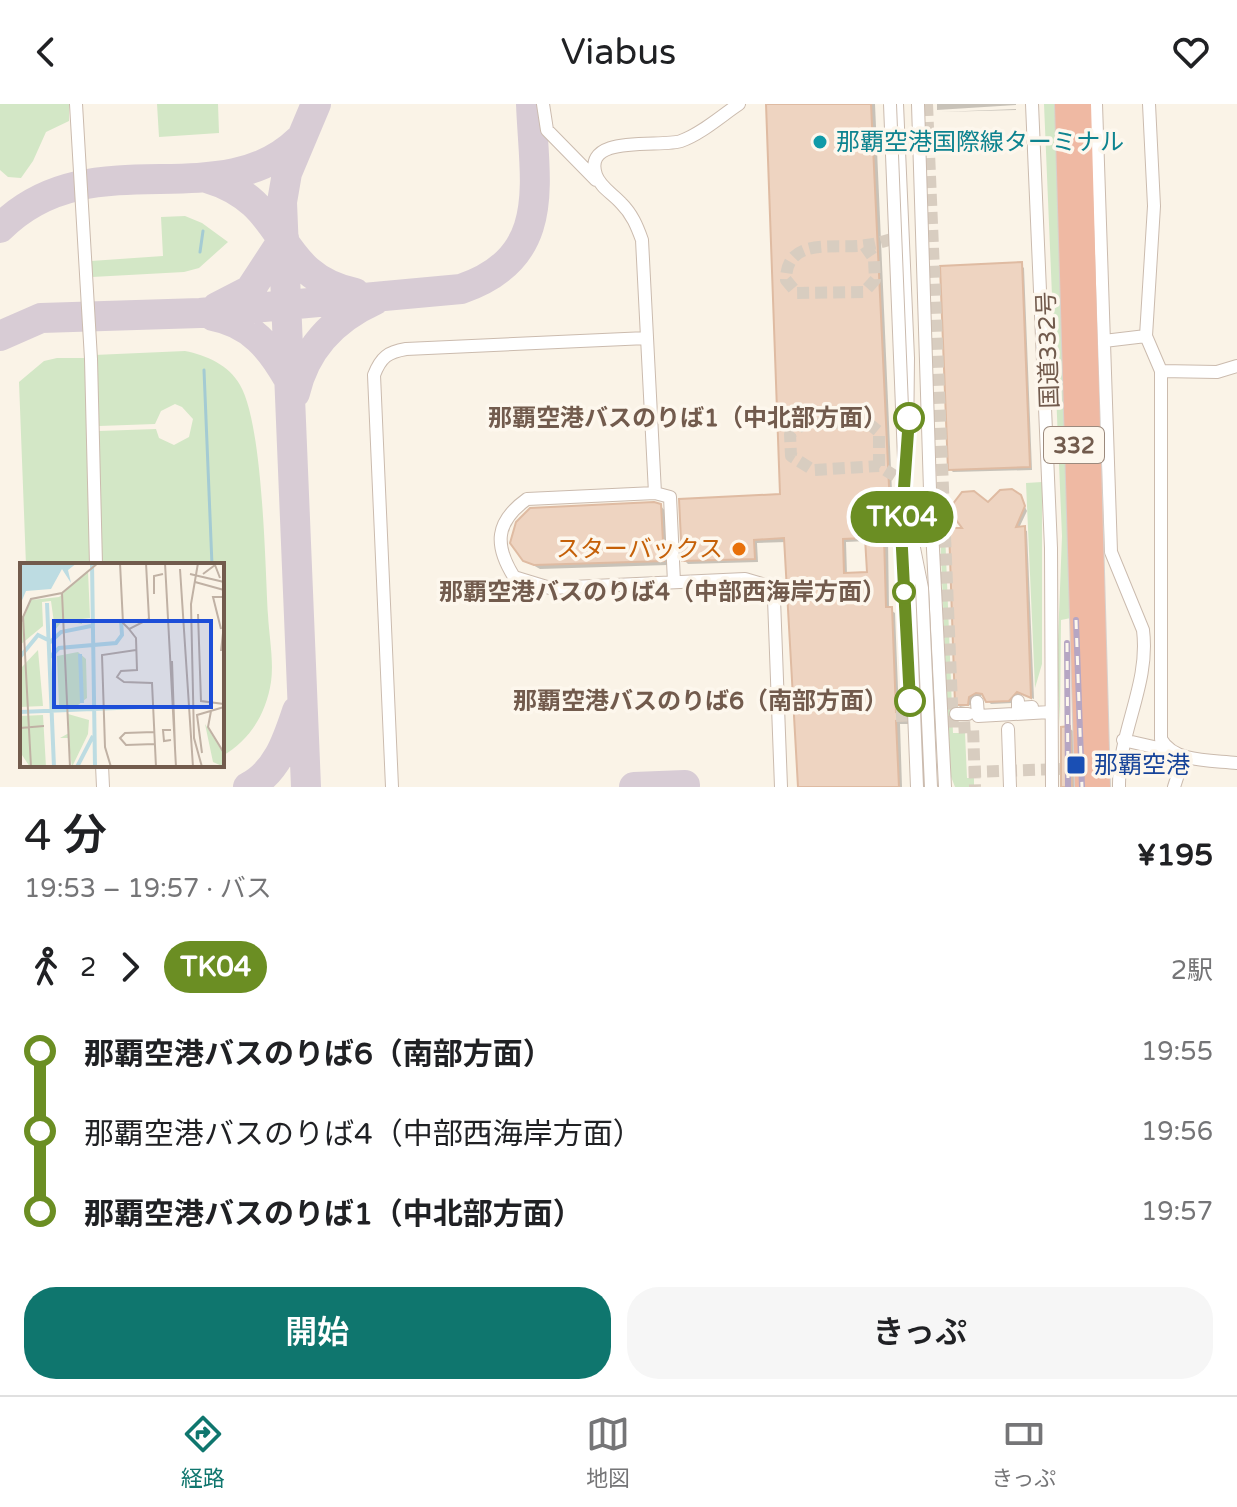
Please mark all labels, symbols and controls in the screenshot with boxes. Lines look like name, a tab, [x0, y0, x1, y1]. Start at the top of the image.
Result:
icon: back	[24, 30, 68, 74]
icon: heart	[1169, 30, 1213, 74]
text: Viabus	[561, 31, 676, 74]
place label: 那覇空港国際線ターミナル	[836, 128, 1124, 157]
marker: 那覇空港国際線ターミナル	[811, 133, 829, 151]
street label: 国道332号	[1032, 291, 1065, 409]
marker: 那覇空港バスのりば1（中北部方面）	[894, 403, 924, 433]
place label: 那覇空港バスのりば1（中北部方面）	[488, 404, 887, 433]
road number: 332	[1044, 427, 1104, 463]
line badge: TK04	[846, 491, 958, 543]
text: TK04	[867, 500, 937, 534]
place label: スターバックス	[556, 535, 723, 564]
marker: スターバックス	[730, 540, 748, 558]
inset map	[20, 563, 224, 767]
place label: 那覇空港バスのりば4（中部西海岸方面）	[439, 578, 886, 607]
marker: 那覇空港バスのりば4（中部西海岸方面）	[893, 581, 915, 603]
marker: 那覇空港バスのりば6（南部方面）	[895, 686, 925, 716]
place label: 那覇空港バスのりば6（南部方面）	[513, 687, 888, 716]
place label: 那覇空港	[1094, 751, 1190, 780]
marker: 那覇空港	[1065, 754, 1087, 776]
text: 4 分	[24, 810, 107, 863]
text: ¥195	[1137, 837, 1213, 874]
text: 19:53 – 19:57 · バス	[24, 873, 272, 904]
icon: walk	[24, 945, 68, 989]
icon: forward	[108, 945, 152, 989]
text: TK04	[180, 950, 251, 984]
text: 2	[80, 952, 96, 983]
text: 2駅	[1171, 955, 1213, 986]
text: 那覇空港バスのりば6（南部方面）	[84, 1036, 553, 1073]
text: 19:55	[1141, 1036, 1213, 1067]
text: 那覇空港バスのりば4（中部西海岸方面）	[84, 1116, 643, 1153]
text: 19:56	[1141, 1116, 1213, 1147]
text: 那覇空港バスのりば1（中北部方面）	[84, 1196, 583, 1233]
text: 19:57	[1141, 1196, 1213, 1227]
button: 開始	[24, 1287, 611, 1379]
button: きっぷ	[627, 1287, 1213, 1379]
tab: 経路	[181, 1412, 225, 1492]
tab: 地図	[586, 1412, 630, 1492]
tab: きっぷ	[991, 1412, 1056, 1492]

